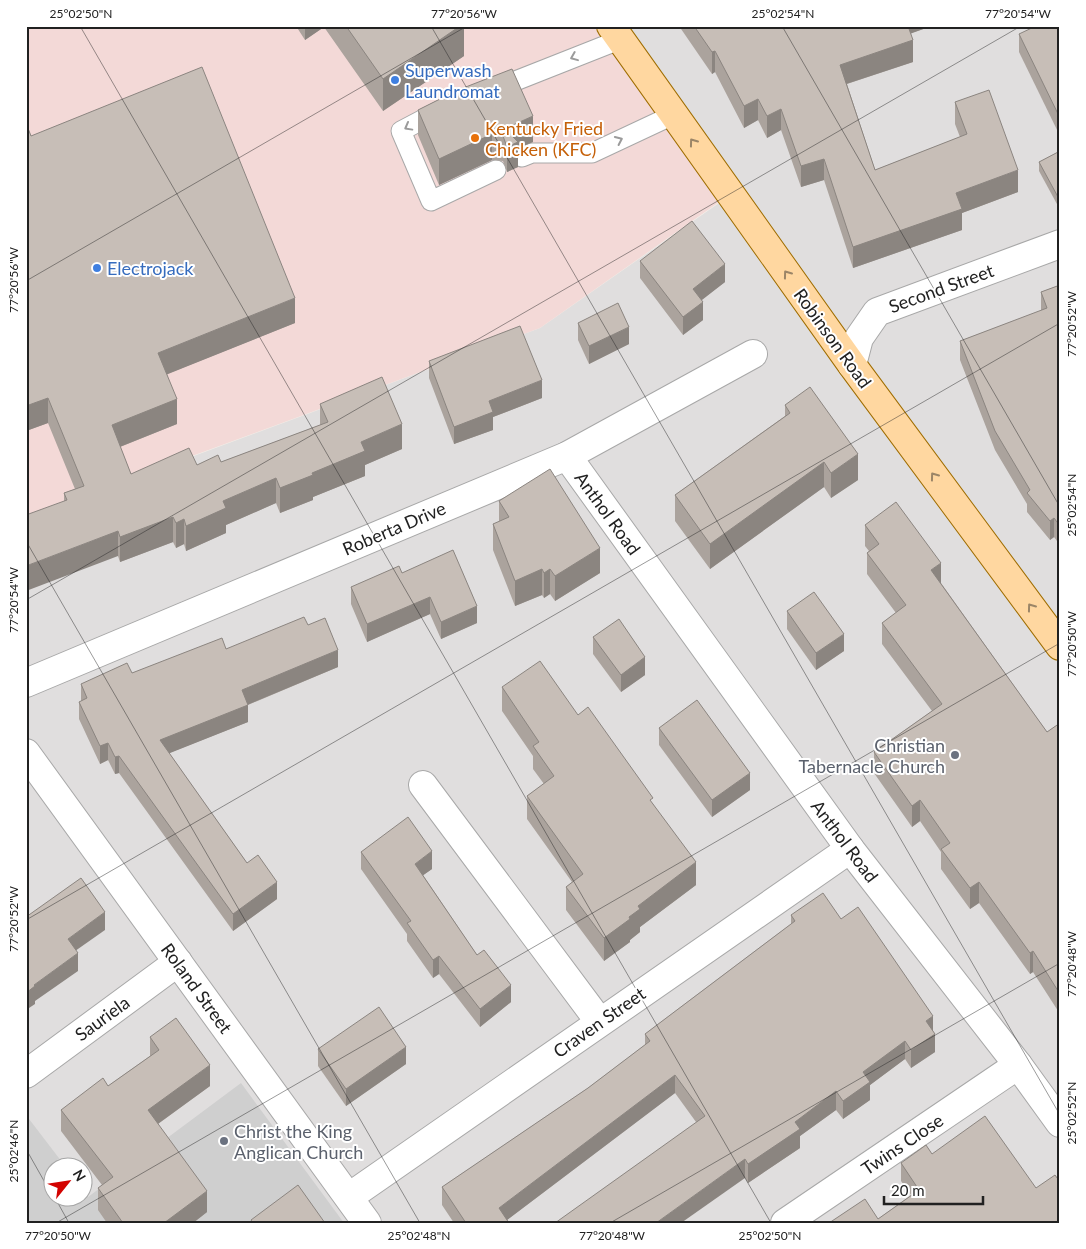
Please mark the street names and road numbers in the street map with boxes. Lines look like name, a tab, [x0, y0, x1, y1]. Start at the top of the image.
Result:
street label: Second Street	[886, 259, 997, 317]
street label: Robinson Road	[789, 284, 877, 392]
street label: Anthol Road	[570, 467, 646, 559]
street label: Roberta Drive	[339, 496, 449, 560]
street label: Anthol Road	[807, 795, 883, 887]
street label: Roland Street	[157, 939, 237, 1038]
street label: Craven Street	[549, 982, 650, 1062]
street label: Sauriela	[70, 991, 134, 1045]
street label: Twins Close	[857, 1109, 947, 1179]

